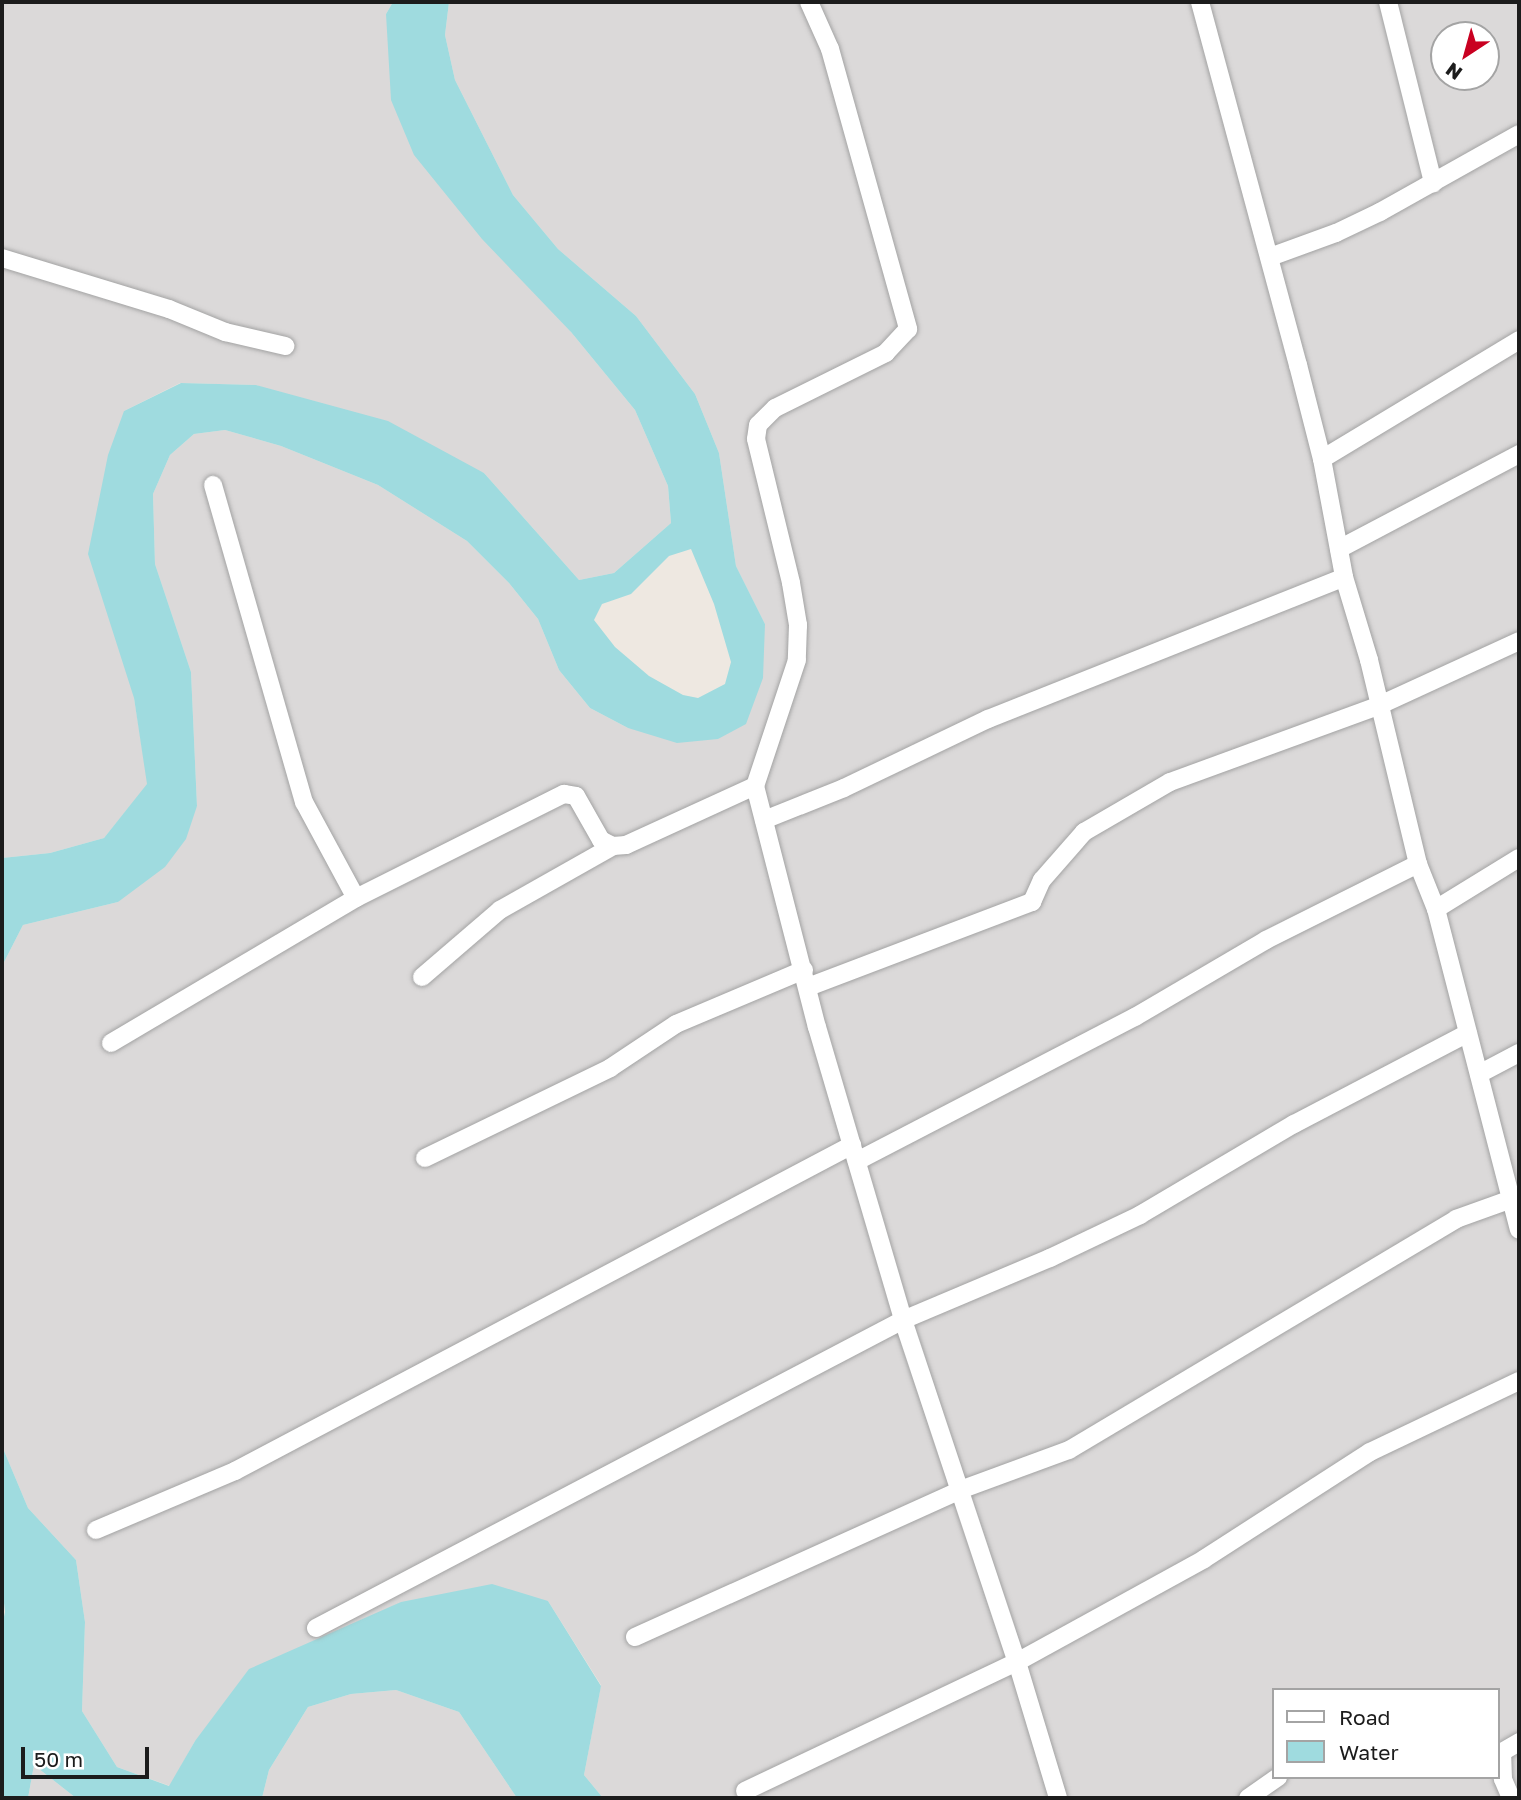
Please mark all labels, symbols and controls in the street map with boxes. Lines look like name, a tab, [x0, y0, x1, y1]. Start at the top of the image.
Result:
north arrow	[1430, 21, 1500, 91]
text: N	[1441, 58, 1466, 85]
legend	[1272, 1688, 1500, 1779]
text: Road	[1339, 1704, 1390, 1730]
scale bar	[24, 1734, 152, 1778]
text: Water	[1339, 1739, 1399, 1765]
text: 50 m	[34, 1746, 83, 1772]

